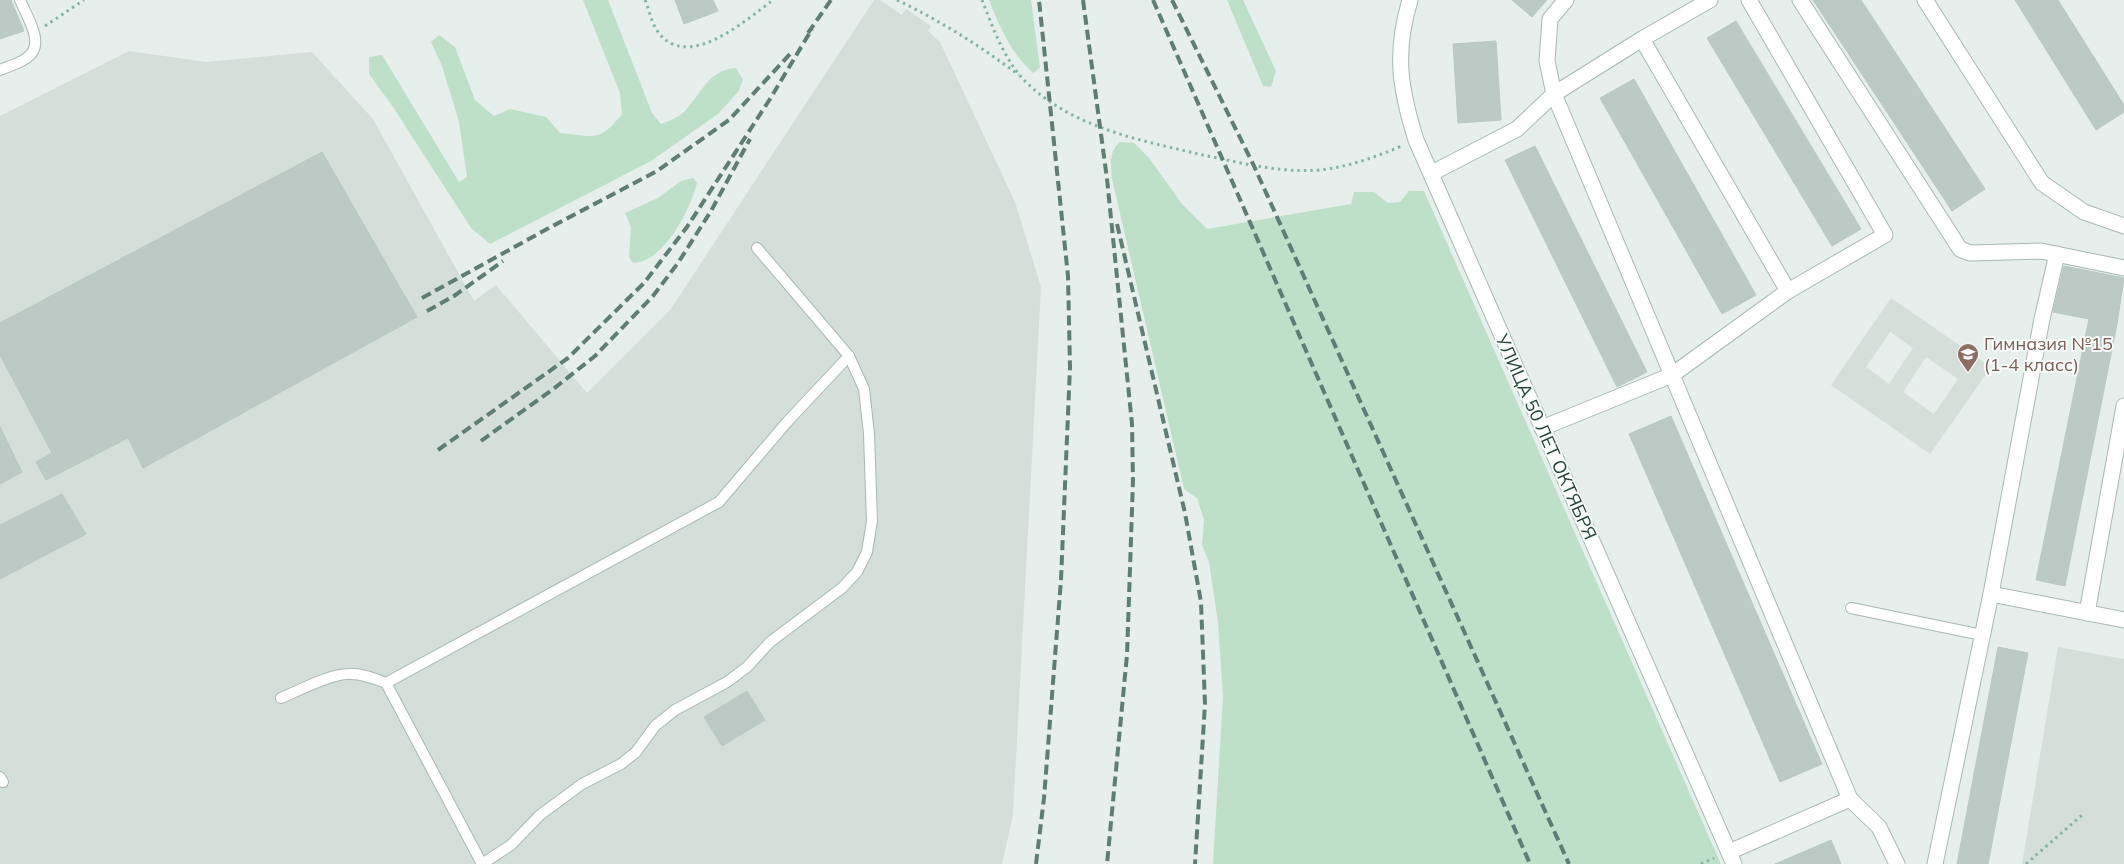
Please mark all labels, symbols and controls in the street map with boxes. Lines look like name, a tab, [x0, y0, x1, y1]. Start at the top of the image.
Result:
street label: УЛИЦА 50 ЛЕТ ОКТЯБРЯ	[1490, 329, 1602, 543]
place label: Гимназия №15 (1-4 класс)	[1984, 332, 2113, 376]
school or university icon: Гимназия №15 (1-4 класс)	[1956, 342, 1980, 373]

